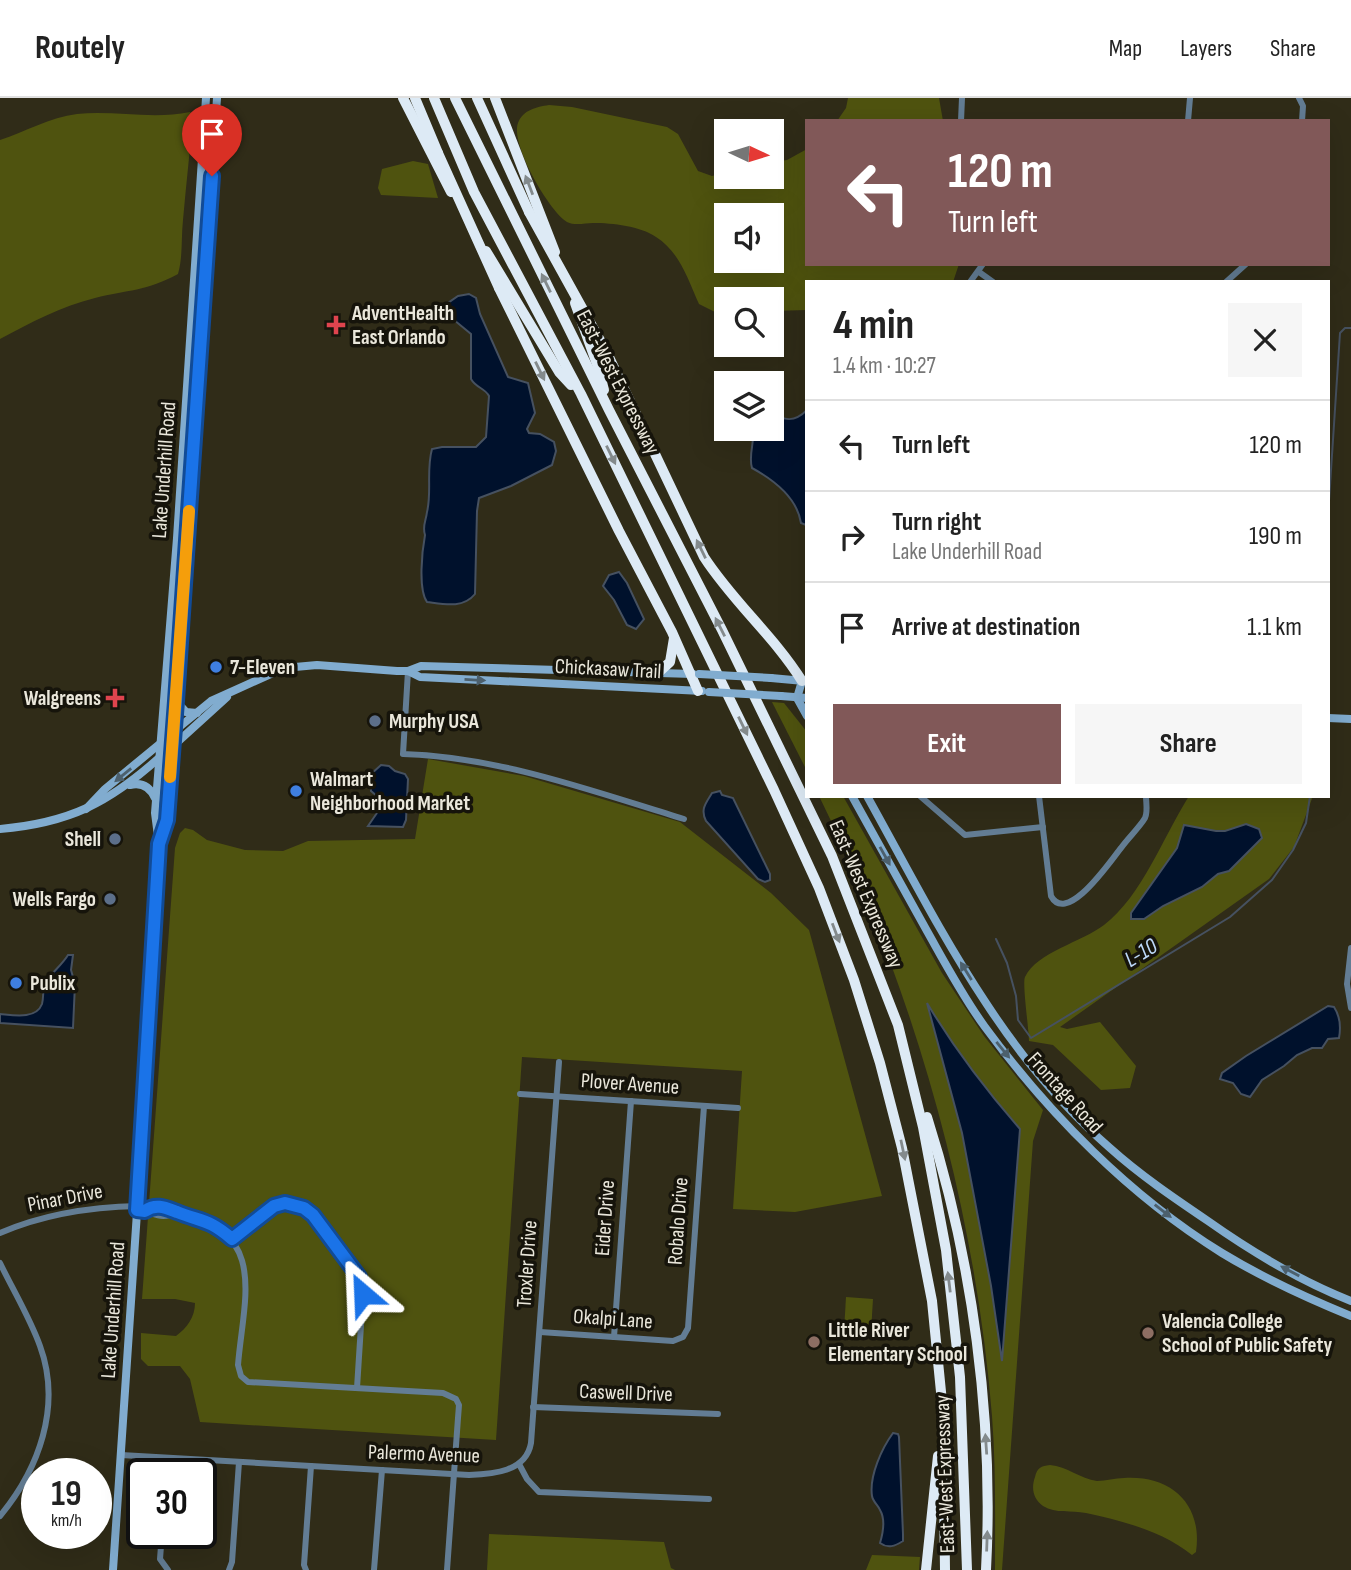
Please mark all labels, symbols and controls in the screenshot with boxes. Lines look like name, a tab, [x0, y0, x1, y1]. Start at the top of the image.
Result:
text: Routely	[35, 28, 125, 68]
text: Map	[1109, 34, 1142, 63]
text: Layers	[1180, 34, 1232, 63]
text: Share	[1270, 34, 1316, 63]
pin	[182, 104, 242, 176]
icon: arrive	[193, 115, 231, 153]
north arrow	[714, 119, 784, 189]
map controls	[714, 119, 784, 441]
text: 120 m	[948, 143, 1053, 202]
icon: left	[833, 147, 924, 238]
one-way arrow	[523, 174, 534, 195]
button: sound	[714, 203, 784, 273]
text: Turn left	[948, 203, 1038, 242]
one-way arrow	[541, 273, 552, 293]
button: search	[714, 287, 784, 357]
text: 4 min	[833, 300, 914, 351]
place label: AdventHealth East Orlando	[351, 301, 454, 350]
button: close	[1228, 303, 1302, 377]
street label: East-West Expressway	[571, 306, 665, 458]
marker: AdventHealth East Orlando	[326, 315, 346, 335]
text: 1.4 km · 10:27	[833, 352, 936, 380]
one-way arrow	[534, 361, 545, 381]
button: layers	[714, 371, 784, 441]
street label: Lake Underhill Road	[147, 401, 181, 539]
icon: left	[833, 427, 871, 465]
text: Turn left	[892, 430, 970, 461]
text: 120 m	[1249, 430, 1302, 461]
one-way arrow	[605, 445, 616, 465]
text: Turn right	[892, 507, 981, 538]
icon: right	[833, 518, 871, 556]
text: 190 m	[1249, 521, 1302, 552]
text: Lake Underhill Road	[892, 538, 1042, 566]
one-way arrow	[695, 539, 706, 559]
icon: arrive	[833, 609, 871, 647]
text: Arrive at destination	[892, 612, 1080, 643]
text: 1.1 km	[1247, 612, 1302, 643]
one-way arrow	[715, 617, 726, 637]
street label: Chickasaw Trail	[554, 654, 662, 684]
place label: 7-Eleven	[230, 655, 295, 680]
marker: 7-Eleven	[208, 659, 224, 675]
one-way arrow	[464, 674, 486, 685]
place label: Walgreens	[24, 686, 101, 711]
marker: Walgreens	[107, 690, 123, 706]
button: Exit	[833, 704, 1061, 784]
button: Share	[1075, 704, 1302, 784]
place label: Murphy USA	[389, 709, 480, 734]
marker: Murphy USA	[367, 713, 383, 729]
one-way arrow	[737, 716, 748, 736]
one-way arrow	[114, 767, 132, 782]
place label: Walmart Neighborhood Market	[310, 767, 470, 816]
marker: Walmart Neighborhood Market	[288, 783, 304, 799]
street label: East-West Expressway	[824, 816, 908, 972]
place label: Shell	[65, 827, 101, 852]
marker: Shell	[107, 831, 123, 847]
one-way arrow	[879, 846, 891, 865]
place label: Wells Fargo	[12, 887, 96, 912]
marker: Wells Fargo	[102, 891, 118, 907]
one-way arrow	[831, 923, 842, 944]
water label: L-10	[1119, 932, 1163, 974]
one-way arrow	[959, 961, 972, 980]
place label: Publix	[30, 971, 76, 996]
marker: Publix	[8, 975, 24, 991]
one-way arrow	[996, 1040, 1011, 1058]
street label: Frontage Road	[1022, 1047, 1108, 1139]
street label: Plover Avenue	[580, 1068, 680, 1100]
one-way arrow	[897, 1140, 908, 1162]
street label: Robalo Drive	[662, 1176, 694, 1266]
street label: Pinar Drive	[25, 1178, 105, 1218]
street label: Eider Drive	[590, 1179, 620, 1257]
one-way arrow	[1154, 1203, 1172, 1218]
street label: Troxler Drive	[511, 1220, 543, 1308]
street label: Lake Underhill Road	[96, 1241, 130, 1379]
position arrow	[326, 1257, 400, 1331]
one-way arrow	[1280, 1266, 1300, 1277]
one-way arrow	[944, 1271, 955, 1293]
street label: Okalpi Lane	[572, 1304, 654, 1334]
place label: Valencia College School of Public Safety	[1162, 1309, 1333, 1358]
place label: Little River Elementary School	[828, 1318, 967, 1367]
marker: Valencia College School of Public Safety	[1140, 1325, 1156, 1341]
marker: Little River Elementary School	[806, 1334, 822, 1350]
street label: Caswell Drive	[579, 1379, 673, 1407]
street label: East-West Expressway	[930, 1394, 960, 1554]
one-way arrow	[980, 1433, 991, 1455]
street label: Palermo Avenue	[368, 1440, 480, 1468]
speed limit sign: 30	[126, 1458, 217, 1549]
text: 19	[51, 1473, 82, 1516]
text: km/h	[51, 1510, 82, 1531]
one-way arrow	[982, 1530, 993, 1552]

